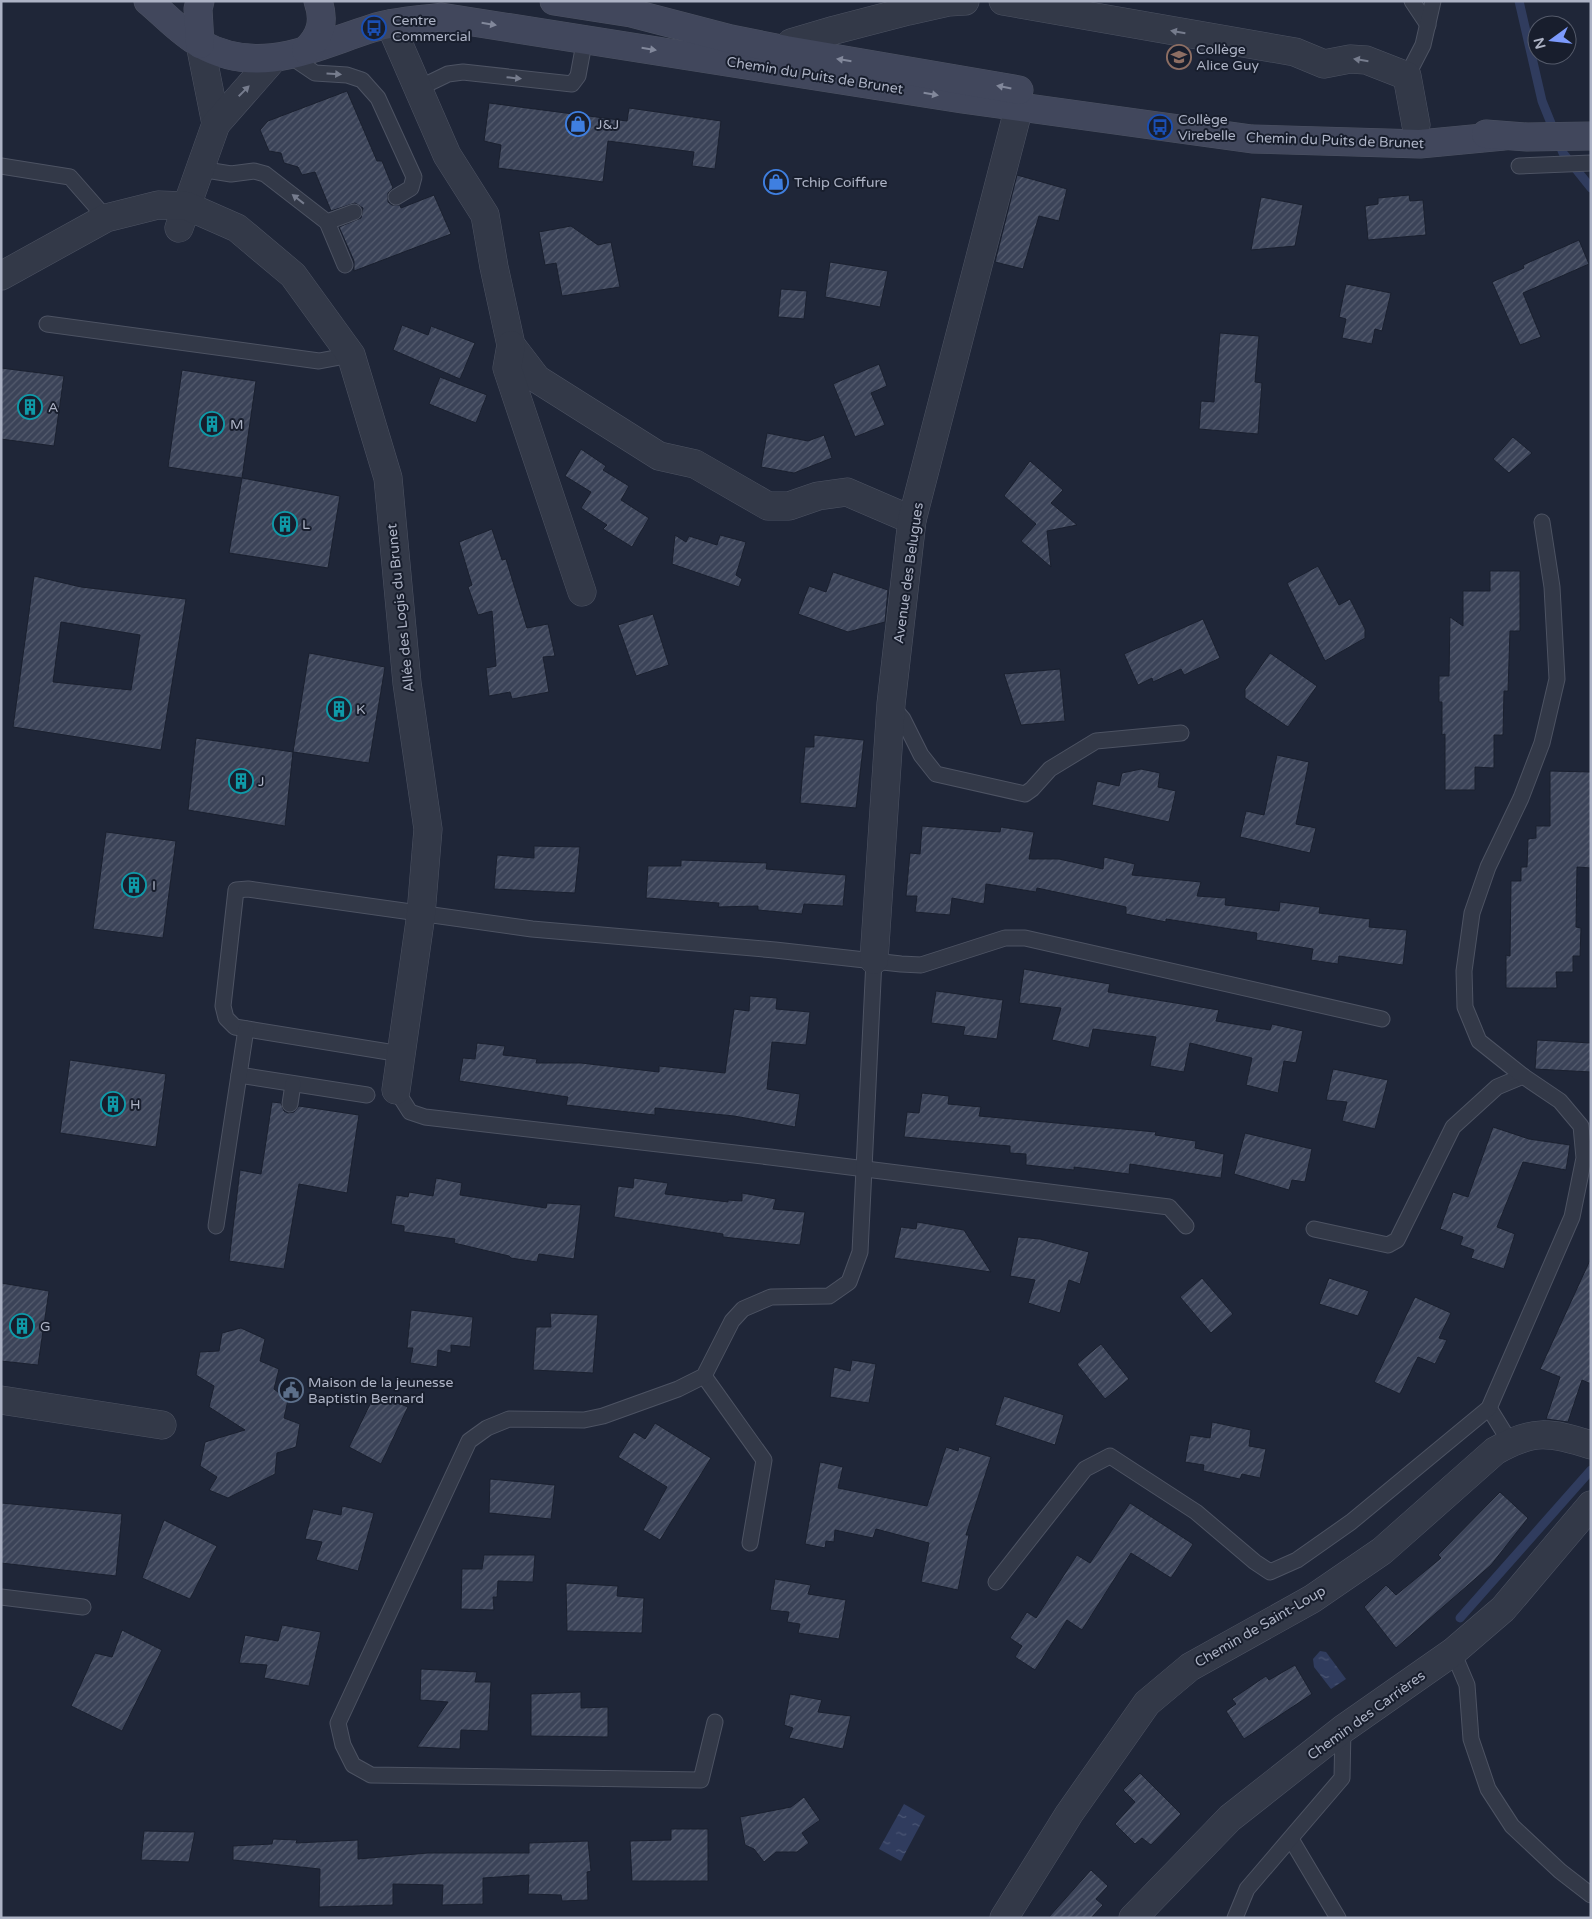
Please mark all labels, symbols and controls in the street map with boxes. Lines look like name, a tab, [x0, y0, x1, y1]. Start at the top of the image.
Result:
place label: Centre Commercial	[392, 12, 471, 45]
bus stop icon: Centre Commercial	[361, 15, 387, 41]
north arrow	[1527, 15, 1577, 65]
one-way arrow	[481, 20, 497, 28]
one-way arrow	[1170, 27, 1186, 35]
text: N	[1530, 36, 1550, 51]
place label: Collège Alice Guy	[1196, 41, 1259, 74]
school or university icon: Collège Alice Guy	[1166, 44, 1192, 70]
one-way arrow	[642, 45, 658, 53]
street label: Chemin du Puits de Brunet	[725, 53, 905, 98]
one-way arrow	[836, 55, 852, 63]
one-way arrow	[1352, 56, 1368, 64]
one-way arrow	[326, 70, 342, 78]
one-way arrow	[507, 74, 523, 82]
one-way arrow	[996, 82, 1012, 90]
one-way arrow	[238, 85, 250, 97]
one-way arrow	[923, 90, 939, 98]
shop icon: J&J	[565, 111, 591, 137]
place label: Collège Virebelle	[1178, 111, 1236, 144]
bus stop icon: Collège Virebelle	[1147, 114, 1173, 140]
place label: J&J	[596, 116, 619, 133]
street label: Chemin du Puits de Brunet	[1246, 129, 1425, 152]
shop icon: Tchip Coiffure	[763, 169, 789, 195]
place label: Tchip Coiffure	[794, 174, 888, 191]
one-way arrow	[292, 194, 305, 205]
building icon: A	[17, 394, 43, 420]
place label: A	[48, 399, 58, 416]
building icon: M	[199, 411, 225, 437]
place label: M	[230, 416, 244, 433]
street label: Avenue des Belugues	[890, 501, 927, 645]
building icon: L	[272, 511, 298, 537]
place label: L	[302, 516, 310, 533]
street label: Allée des Logis du Brunet	[383, 522, 418, 693]
building icon: K	[326, 696, 352, 722]
place label: K	[356, 701, 365, 718]
building icon: J	[228, 768, 254, 794]
place label: J	[258, 773, 265, 790]
building icon: I	[121, 872, 147, 898]
place label: I	[152, 877, 156, 894]
building icon: H	[100, 1091, 126, 1117]
place label: H	[130, 1096, 141, 1113]
building icon: G	[9, 1313, 35, 1339]
place label: G	[40, 1318, 51, 1335]
place label: Maison de la jeunesse Baptistin Bernard	[308, 1374, 454, 1407]
public building icon: Maison de la jeunesse Baptistin Bernard	[278, 1377, 304, 1403]
street label: Chemin de Saint-Loup	[1192, 1582, 1329, 1671]
street label: Chemin des Carrières	[1304, 1667, 1429, 1764]

